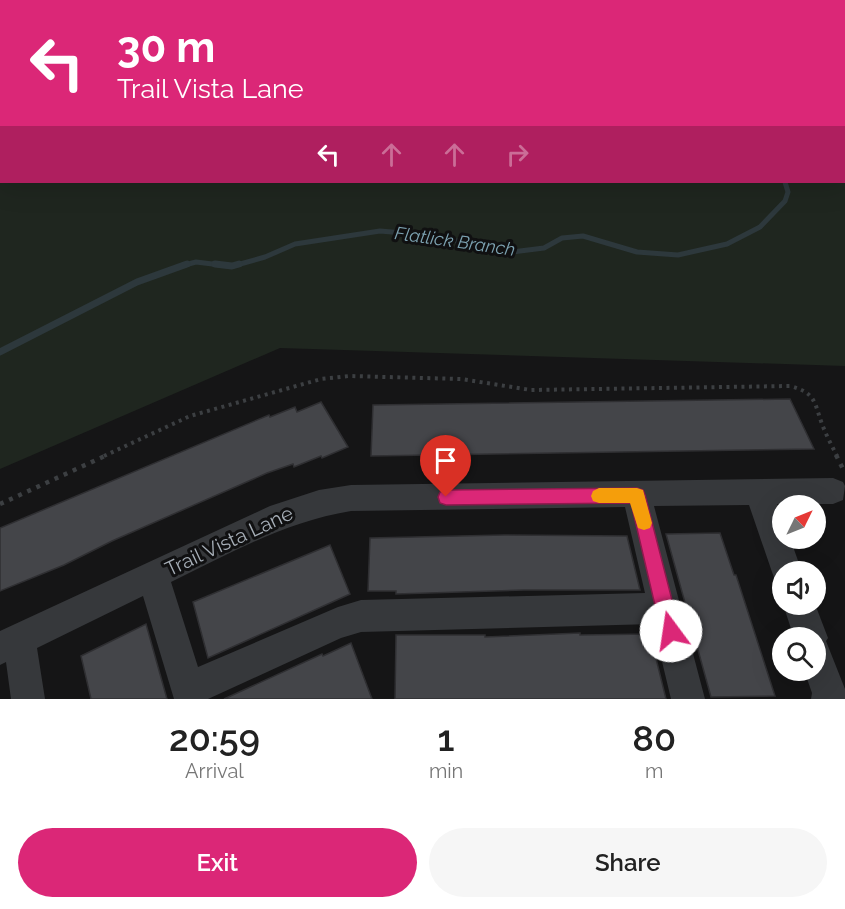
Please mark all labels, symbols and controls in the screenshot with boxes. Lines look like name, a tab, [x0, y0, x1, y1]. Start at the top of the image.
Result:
text: 30 m	[117, 23, 215, 72]
icon: left	[18, 24, 96, 102]
text: Trail Vista Lane	[117, 73, 304, 104]
icon: left	[312, 138, 345, 171]
icon: ahead	[375, 138, 408, 171]
icon: ahead	[438, 138, 471, 171]
icon: right	[501, 138, 534, 171]
water label: Flatlick Branch	[393, 222, 517, 260]
pin	[420, 435, 471, 497]
icon: arrive	[429, 444, 462, 477]
north arrow	[772, 495, 826, 549]
map controls	[772, 495, 826, 681]
street label: Trail Vista Lane	[161, 501, 297, 581]
button: sound	[772, 561, 826, 615]
position arrow	[639, 599, 703, 663]
button: search	[772, 627, 826, 681]
text: 20:59	[169, 717, 260, 759]
text: 1	[438, 717, 455, 759]
text: 80	[632, 717, 676, 759]
text: Arrival	[185, 759, 244, 783]
text: min	[429, 759, 463, 783]
text: m	[645, 759, 663, 783]
button: Exit	[18, 828, 417, 897]
button: Share	[429, 828, 827, 897]

